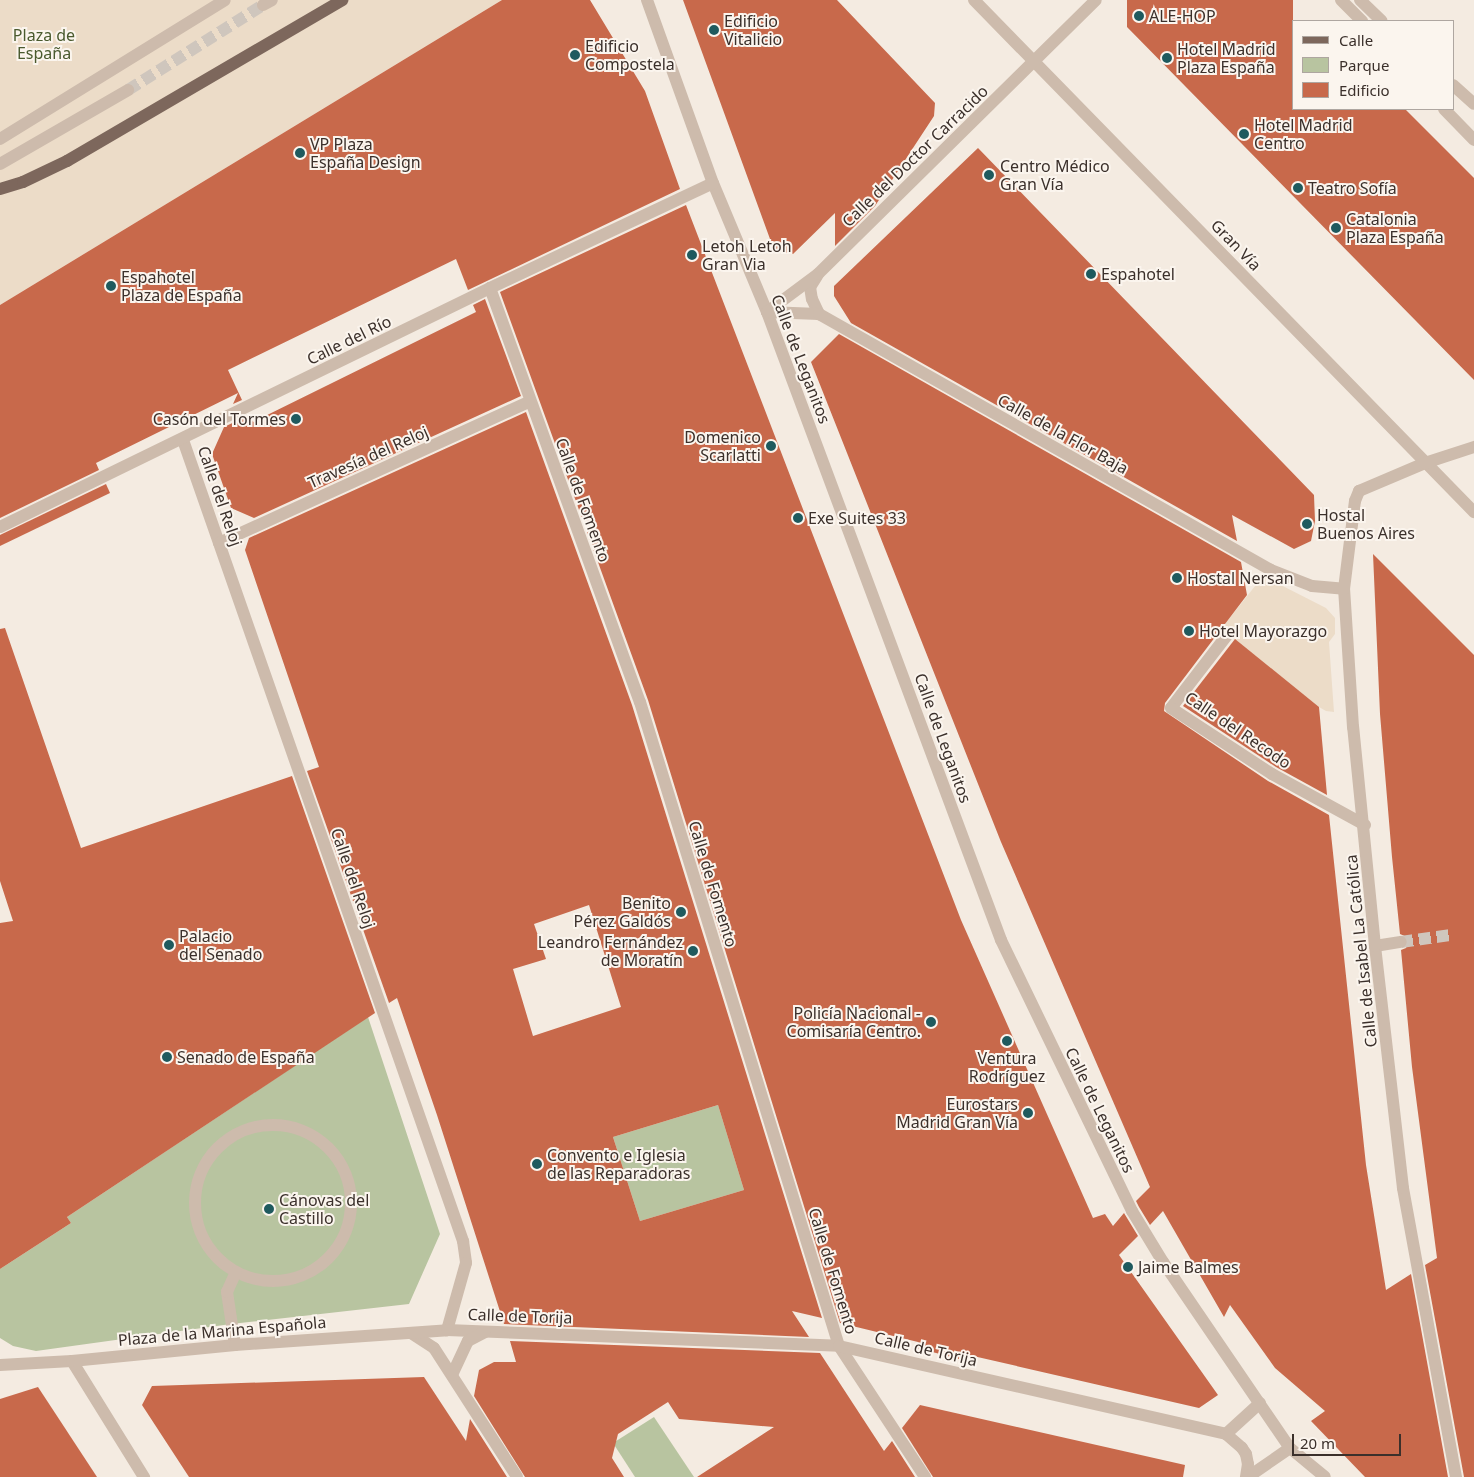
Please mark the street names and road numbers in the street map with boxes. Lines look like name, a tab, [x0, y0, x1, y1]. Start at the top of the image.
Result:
street label: Calle del Doctor Carracido	[838, 81, 992, 231]
street label: Gran Vía	[1207, 215, 1265, 275]
street label: Calle de Leganitos	[768, 292, 834, 426]
street label: Calle del Río	[304, 311, 394, 369]
street label: Calle de la Flor Baja	[994, 390, 1132, 478]
street label: Travesía del Reloj	[305, 422, 431, 492]
street label: Calle de Fomento	[552, 435, 614, 565]
street label: Calle del Reloj	[194, 443, 246, 549]
street label: Calle de Leganitos	[911, 670, 975, 806]
street label: Calle del Recodo	[1181, 688, 1295, 772]
street label: Calle de Fomento	[685, 819, 741, 949]
street label: Calle del Reloj	[327, 825, 379, 931]
street label: Calle de Isabel La Católica	[1341, 854, 1381, 1048]
street label: Calle de Leganitos	[1061, 1044, 1139, 1176]
street label: Calle de Fomento	[805, 1206, 861, 1336]
street label: Calle de Torija	[467, 1305, 573, 1327]
street label: Plaza de la Marina Española	[117, 1312, 327, 1350]
street label: Calle de Torija	[873, 1328, 979, 1370]

